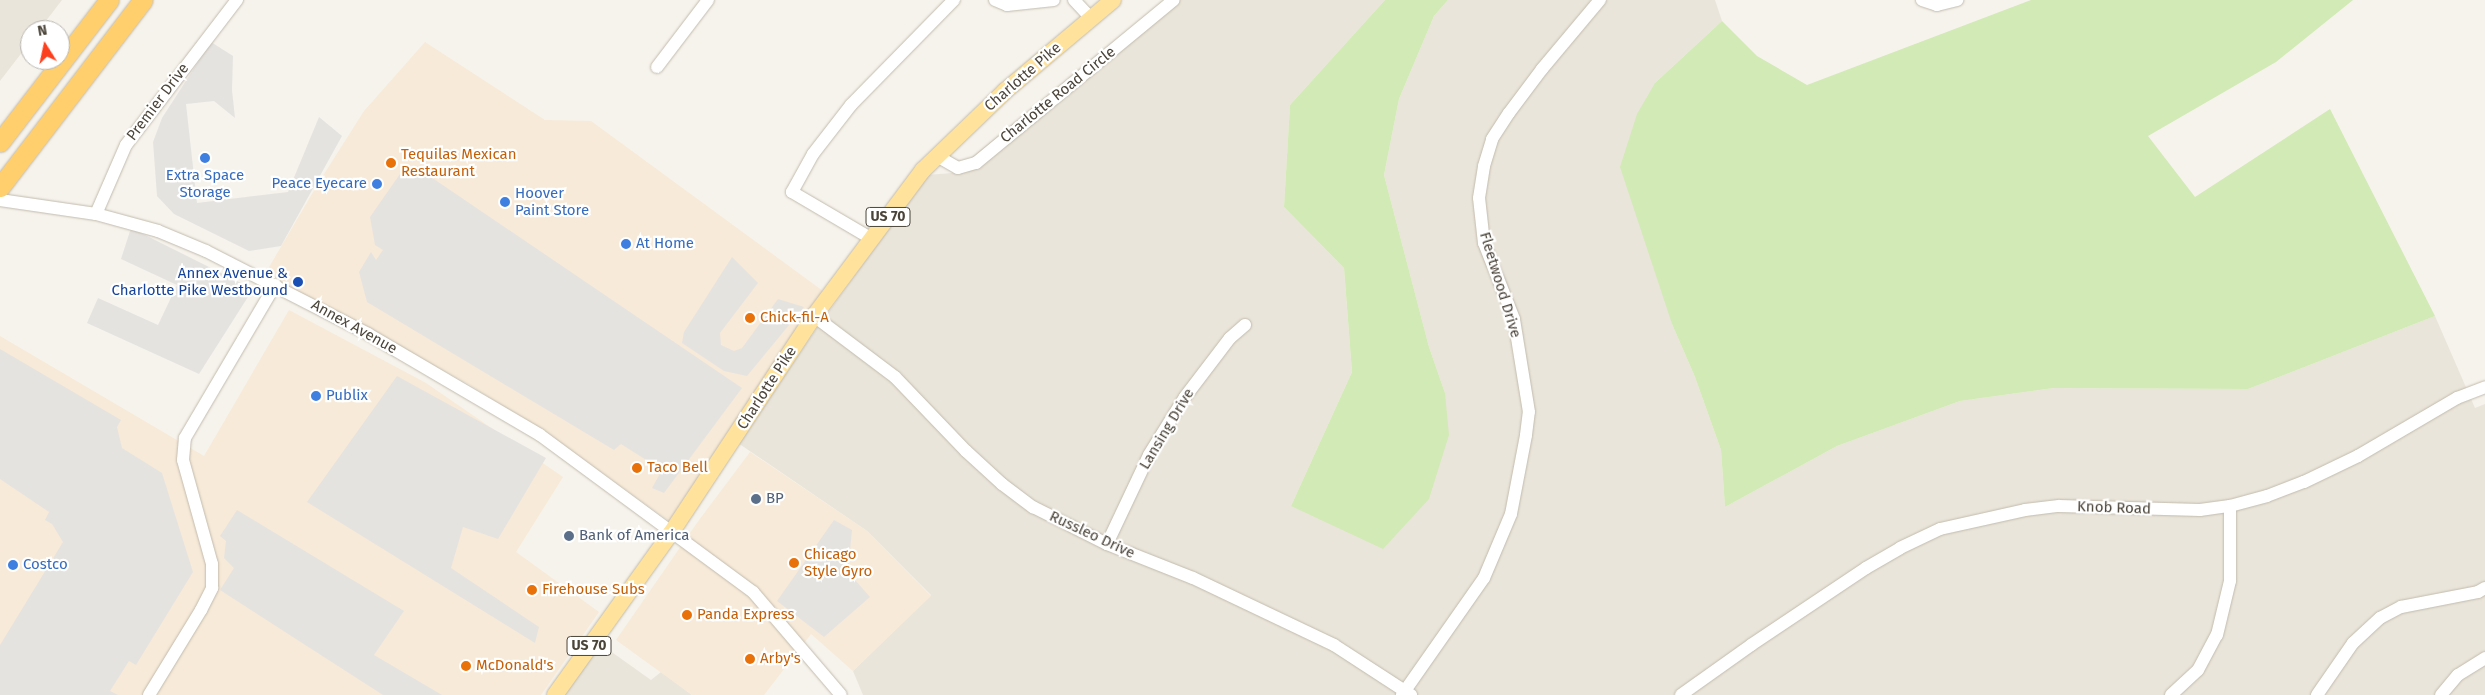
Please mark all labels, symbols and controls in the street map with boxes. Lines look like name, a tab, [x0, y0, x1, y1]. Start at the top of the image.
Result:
north arrow	[20, 20, 70, 70]
text: N	[36, 22, 49, 40]
street label: Charlotte Pike	[981, 39, 1065, 115]
street label: Charlotte Road Circle	[997, 43, 1119, 147]
street label: Premier Drive	[123, 60, 193, 144]
place label: Tequilas Mexican Restaurant	[401, 145, 517, 180]
marker: Extra Space Storage	[199, 152, 211, 164]
marker: Tequilas Mexican Restaurant	[385, 157, 397, 169]
place label: Extra Space Storage	[166, 166, 244, 201]
place label: Peace Eyecare	[272, 175, 367, 193]
marker: Peace Eyecare	[371, 178, 383, 190]
place label: Hoover Paint Store	[515, 184, 589, 219]
marker: Hoover Paint Store	[499, 196, 511, 208]
road number: US 70	[866, 206, 910, 228]
street label: Fleetwood Drive	[1475, 230, 1525, 340]
place label: At Home	[636, 235, 694, 253]
marker: At Home	[620, 238, 632, 250]
place label: Annex Avenue & Charlotte Pike Westbound	[112, 264, 288, 299]
marker: Annex Avenue & Charlotte Pike Westbound	[292, 276, 304, 288]
street label: Annex Avenue	[308, 296, 400, 358]
place label: Chick-fil-A	[760, 309, 829, 327]
marker: Chick-fil-A	[744, 312, 756, 324]
street label: Charlotte Pike	[733, 343, 801, 433]
street label: Lansing Drive	[1136, 385, 1198, 473]
place label: Publix	[326, 387, 368, 405]
marker: Publix	[310, 390, 322, 402]
place label: Taco Bell	[647, 459, 708, 477]
marker: Taco Bell	[631, 462, 643, 474]
place label: BP	[766, 490, 784, 508]
marker: BP	[750, 493, 762, 505]
street label: Knob Road	[2077, 498, 2151, 518]
street label: Russleo Drive	[1046, 507, 1138, 563]
place label: Bank of America	[579, 527, 689, 545]
marker: Bank of America	[563, 530, 575, 542]
place label: Chicago Style Gyro	[804, 545, 872, 580]
place label: Costco	[23, 556, 68, 574]
marker: Chicago Style Gyro	[788, 557, 800, 569]
marker: Costco	[7, 559, 19, 571]
place label: Firehouse Subs	[542, 581, 645, 599]
marker: Firehouse Subs	[526, 584, 538, 596]
place label: Panda Express	[697, 606, 795, 624]
marker: Panda Express	[681, 609, 693, 621]
road number: US 70	[566, 634, 612, 658]
place label: Arby's	[760, 650, 801, 668]
marker: Arby's	[744, 653, 756, 665]
place label: McDonald's	[476, 657, 553, 675]
marker: McDonald's	[460, 660, 472, 672]

